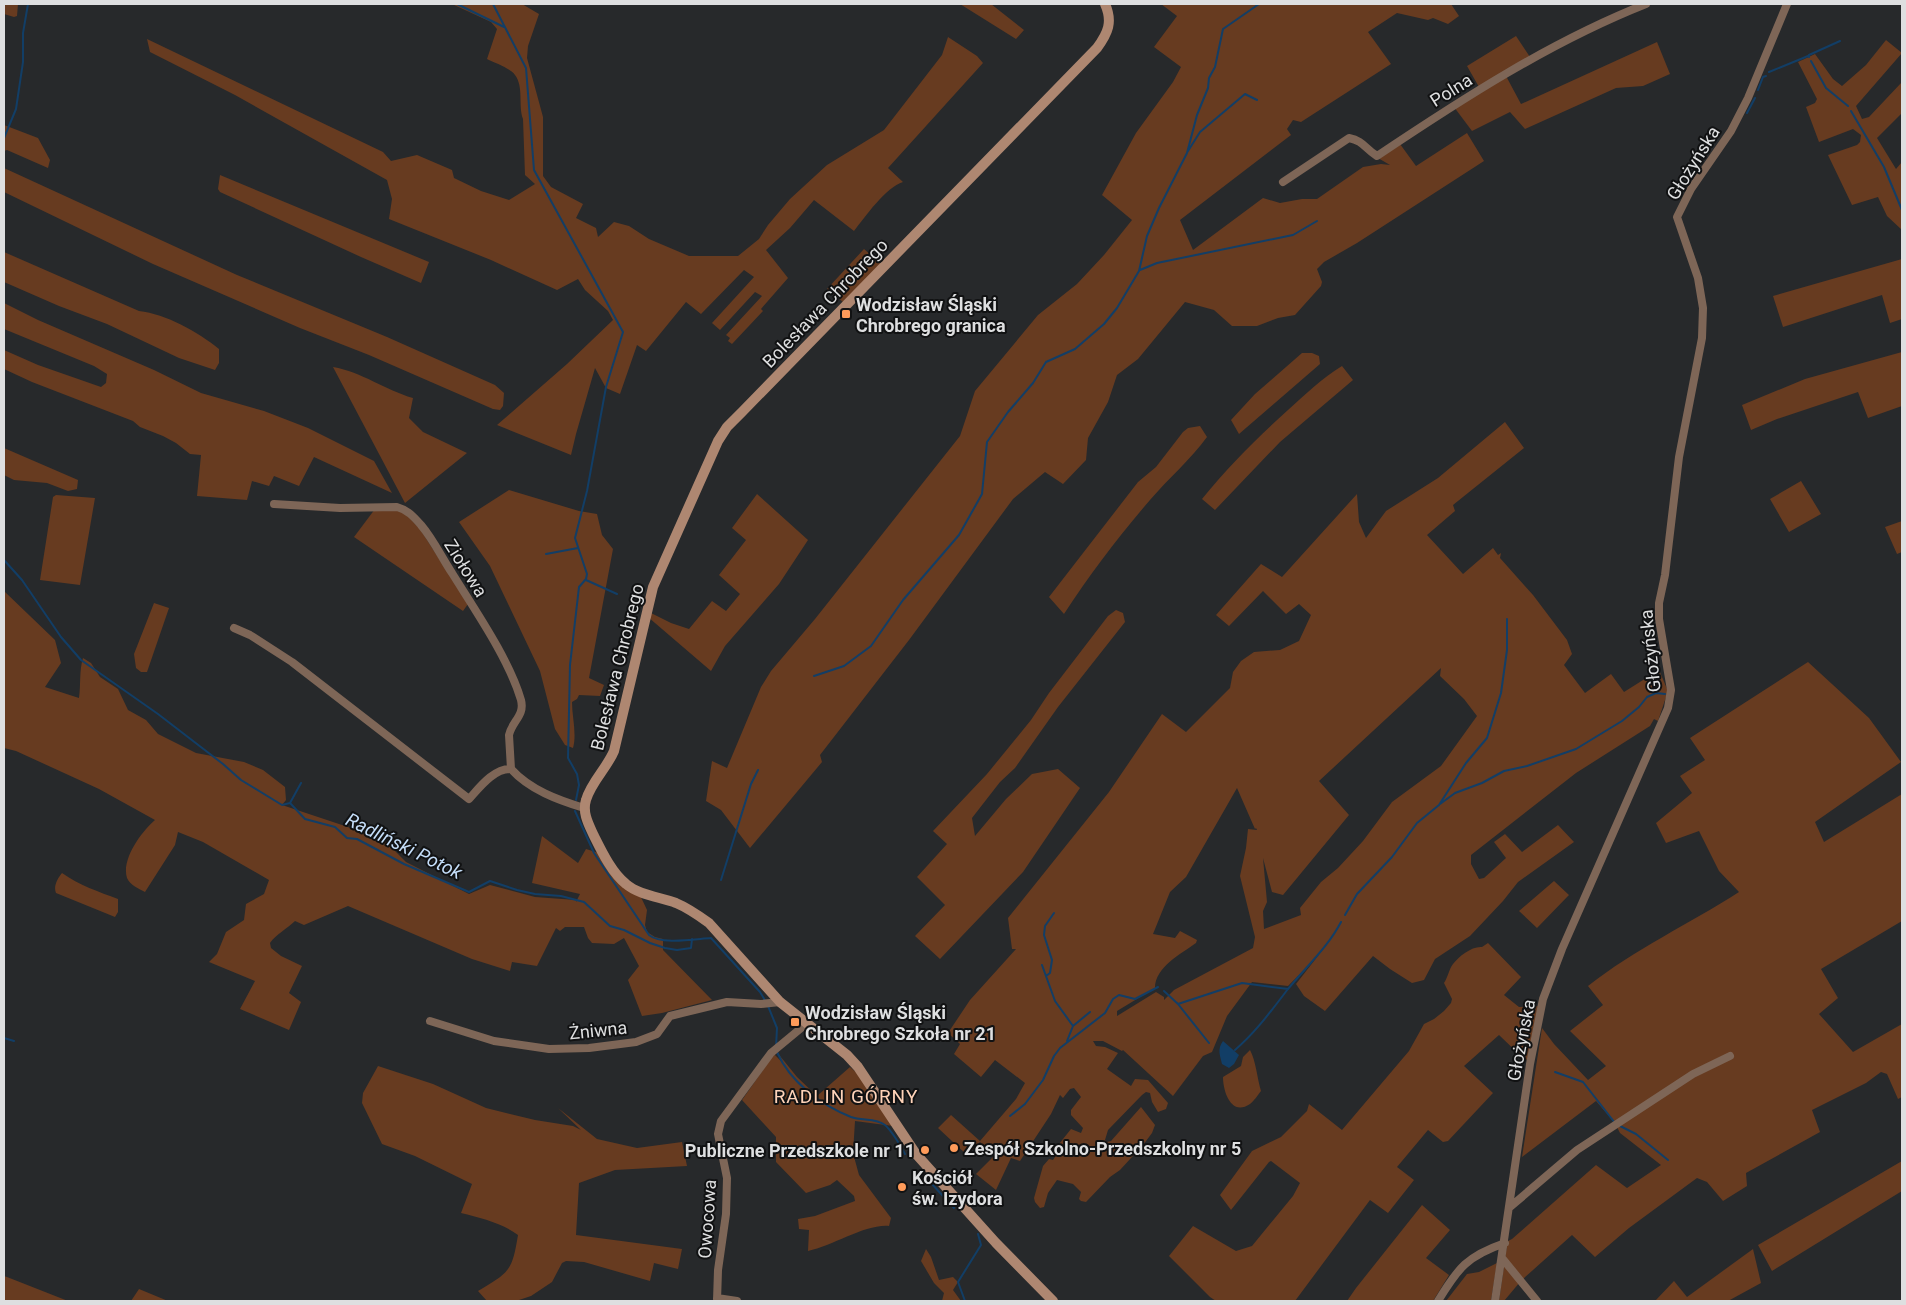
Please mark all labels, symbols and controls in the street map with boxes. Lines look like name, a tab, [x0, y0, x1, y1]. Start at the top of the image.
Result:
street label: Polna	[1426, 69, 1476, 111]
street label: Głożyńska	[1662, 122, 1724, 204]
street label: Bolesława Chrobrego	[758, 234, 892, 372]
place label: Wodzisław Śląski Chrobrego granica	[856, 294, 1006, 336]
marker: Wodzisław Śląski Chrobrego granica	[840, 308, 852, 320]
street label: Ziołowa	[440, 535, 492, 601]
street label: Bolesława Chrobrego	[586, 582, 648, 752]
street label: Głożyńska	[1635, 609, 1665, 693]
water label: Radliński Potok	[342, 808, 467, 884]
street label: Głożyńska	[1503, 997, 1539, 1083]
place label: Wodzisław Śląski Chrobrego Szkoła nr 21	[805, 1002, 996, 1044]
marker: Wodzisław Śląski Chrobrego Szkoła nr 21	[789, 1016, 801, 1028]
street label: Żniwna	[568, 1017, 628, 1043]
district label: RADLIN GÓRNY	[774, 1085, 918, 1108]
place label: Zespół Szkolno-Przedszkolny nr 5	[964, 1138, 1241, 1159]
place label: Publiczne Przedszkole nr 11	[685, 1140, 915, 1161]
marker: Zespół Szkolno-Przedszkolny nr 5	[948, 1142, 960, 1154]
marker: Publiczne Przedszkole nr 11	[919, 1144, 931, 1156]
place label: Kościół św. Izydora	[912, 1167, 1003, 1209]
street label: Owocowa	[694, 1179, 720, 1259]
marker: Kościół św. Izydora	[896, 1181, 908, 1193]

